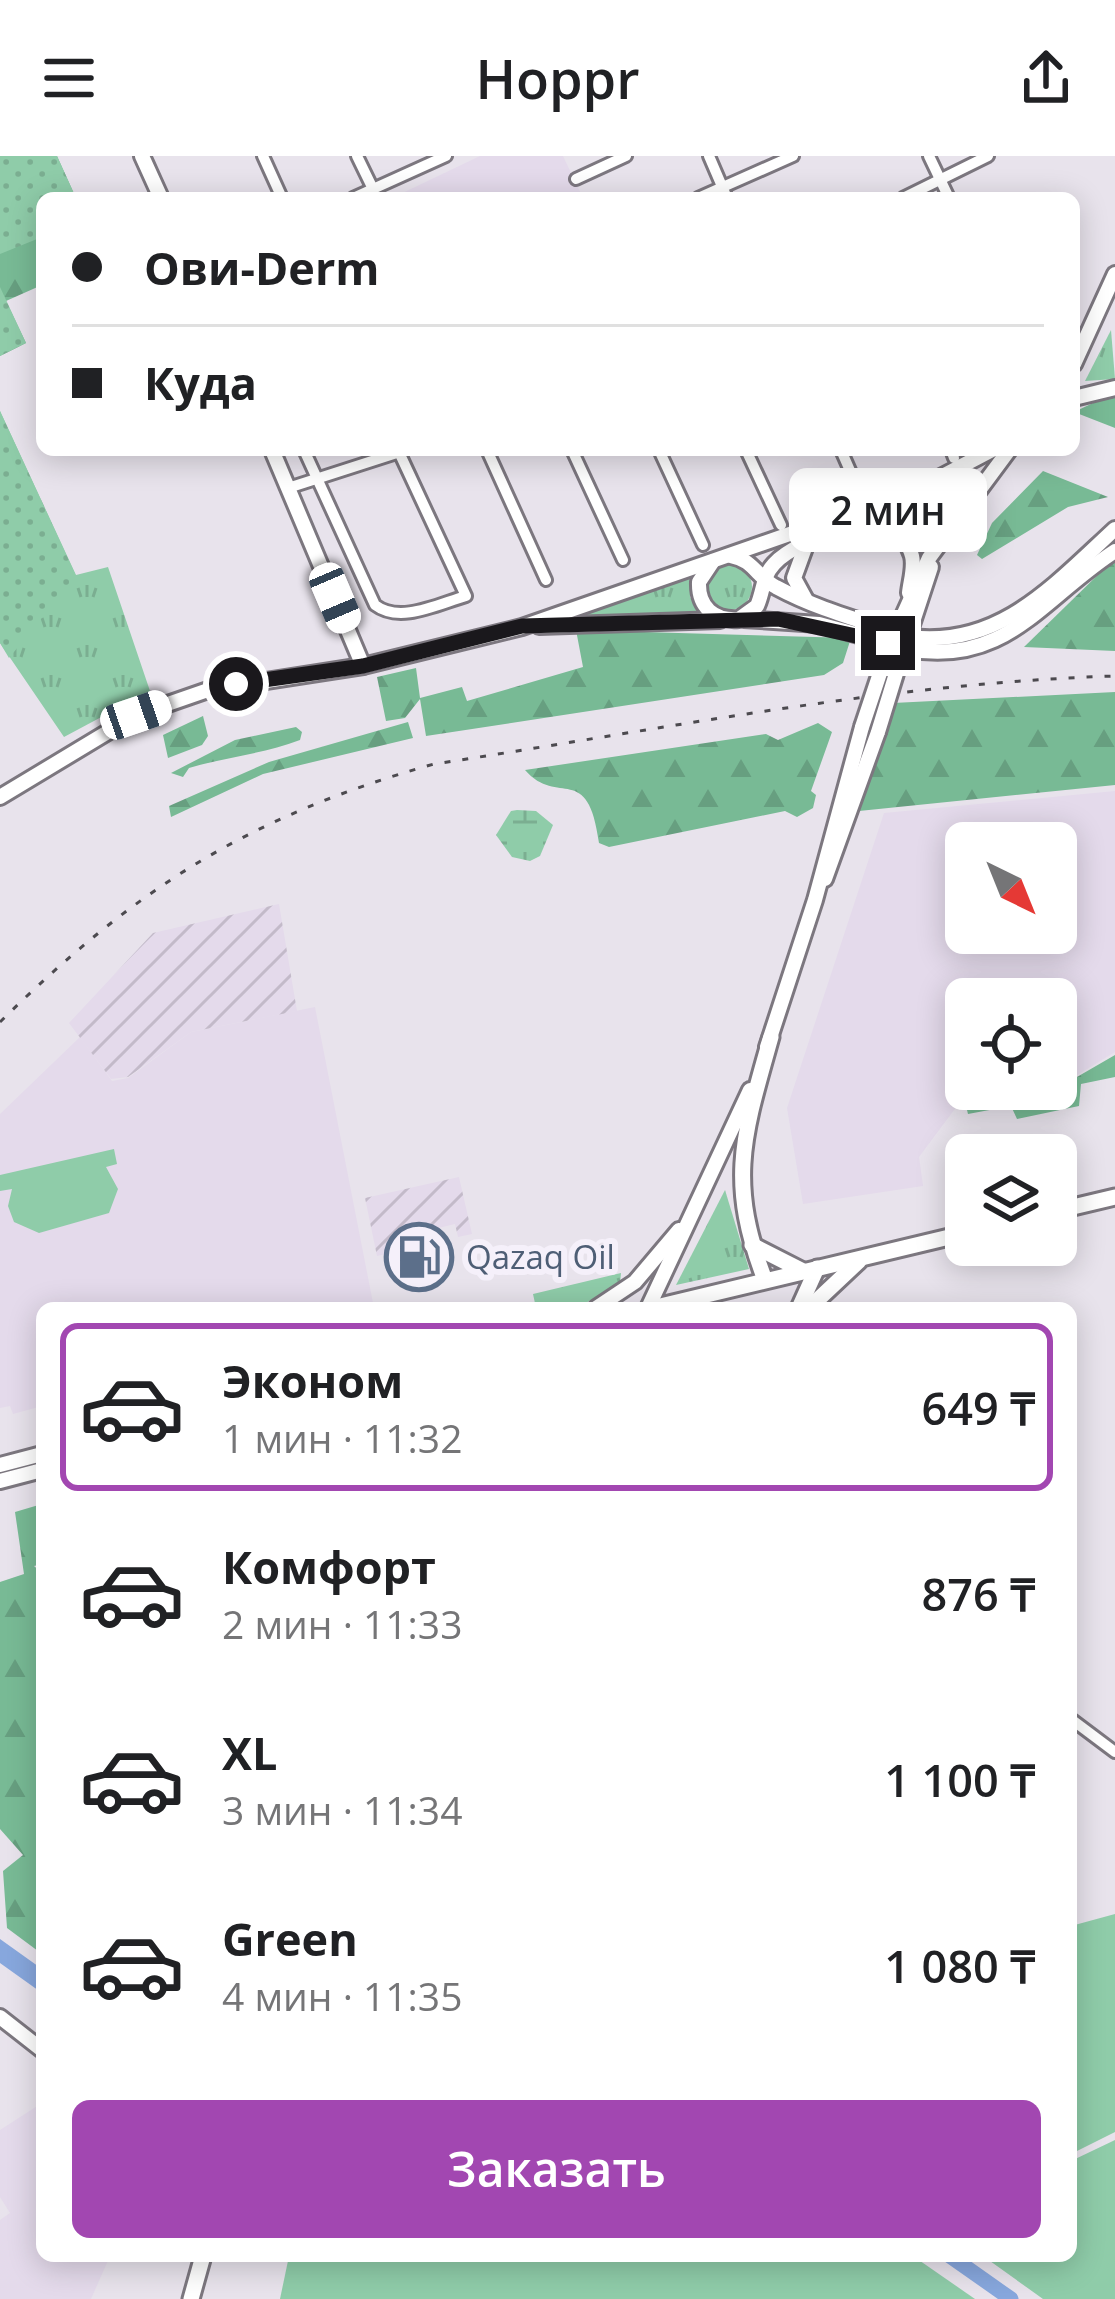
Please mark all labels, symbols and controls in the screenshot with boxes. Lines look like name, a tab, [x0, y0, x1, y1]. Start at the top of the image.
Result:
text: Hoppr	[475, 41, 640, 115]
icon: menu	[36, 45, 102, 111]
icon: share	[1013, 45, 1079, 111]
text: Ови-Derm	[144, 237, 380, 298]
text: Куда	[144, 352, 257, 413]
callout: 2 мин	[789, 469, 987, 553]
text: 2 мин	[831, 483, 945, 536]
car	[304, 558, 366, 638]
route end	[861, 616, 915, 670]
route start	[209, 657, 263, 711]
car	[96, 686, 176, 744]
north arrow	[945, 822, 1077, 954]
map controls	[945, 822, 1077, 1266]
button: locate	[945, 978, 1077, 1110]
button: layers	[945, 1134, 1077, 1266]
fuel station icon: Qazaq Oil	[384, 1222, 454, 1292]
place label: Qazaq Oil	[466, 1234, 615, 1279]
text: Эконом	[222, 1350, 403, 1411]
icon: car	[78, 1353, 186, 1461]
text: 649 ₸	[922, 1377, 1035, 1438]
text: 1 мин · 11:32	[222, 1411, 462, 1464]
text: Комфорт	[222, 1536, 436, 1597]
icon: car	[78, 1539, 186, 1647]
text: 876 ₸	[922, 1563, 1035, 1624]
text: 2 мин · 11:33	[222, 1597, 462, 1650]
text: XL	[222, 1722, 277, 1783]
icon: car	[78, 1725, 186, 1833]
text: 1 100 ₸	[884, 1749, 1035, 1810]
text: 3 мин · 11:34	[222, 1783, 462, 1836]
text: Green	[222, 1908, 358, 1969]
icon: car	[78, 1911, 186, 2019]
text: 1 080 ₸	[884, 1935, 1035, 1996]
text: 4 мин · 11:35	[222, 1969, 462, 2022]
button: Заказать	[72, 2100, 1041, 2238]

